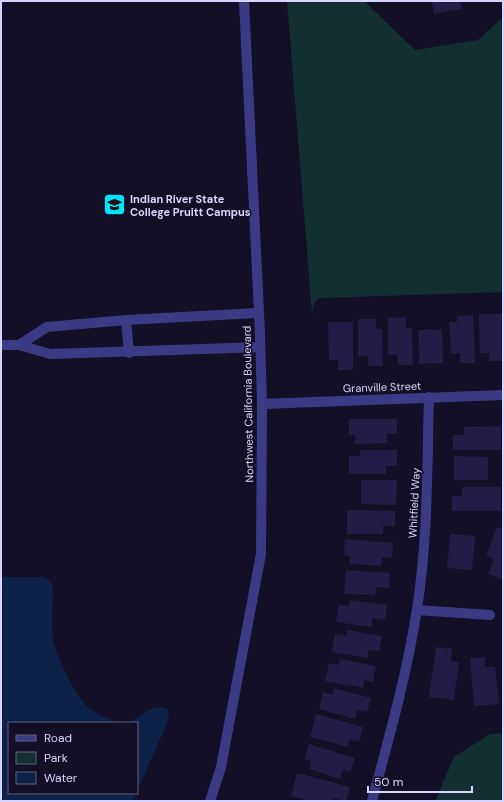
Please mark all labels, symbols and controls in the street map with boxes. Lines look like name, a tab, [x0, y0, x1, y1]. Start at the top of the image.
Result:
school or university icon: Indian River State College Pruitt Campus	[102, 192, 128, 218]
place label: Indian River State College Pruitt Campus	[130, 192, 251, 219]
street label: Northwest California Boulevard	[240, 325, 256, 483]
street label: Granville Street	[343, 379, 421, 395]
street label: Whitfield Way	[405, 467, 423, 539]
legend	[8, 722, 138, 794]
text: Road	[44, 730, 72, 746]
text: Park	[44, 750, 68, 766]
scale bar	[368, 768, 472, 794]
text: Water	[44, 770, 78, 786]
text: 50 m	[374, 774, 403, 790]

